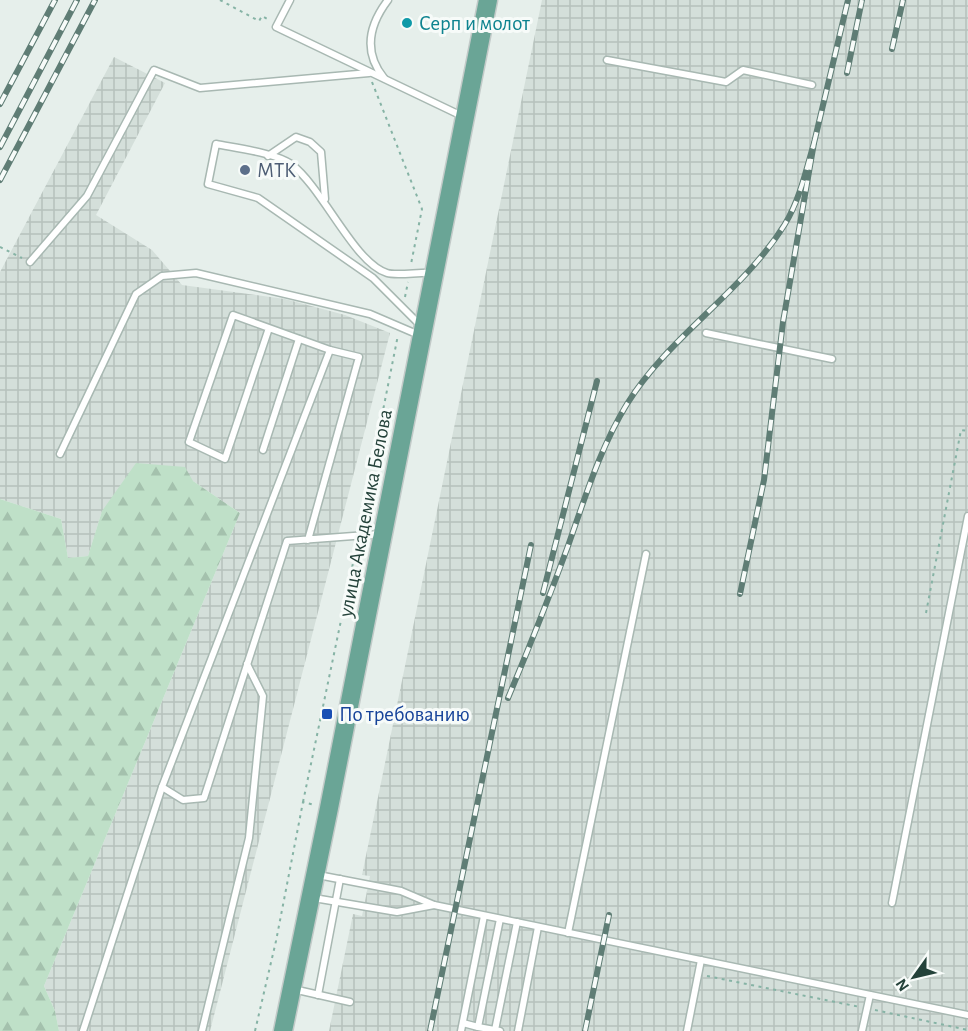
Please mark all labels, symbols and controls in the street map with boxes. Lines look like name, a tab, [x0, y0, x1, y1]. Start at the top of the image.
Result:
place label: Серп и молот	[419, 13, 530, 34]
marker: Серп и молот	[400, 16, 414, 30]
place label: МТК	[257, 160, 296, 181]
marker: МТК	[238, 163, 252, 177]
street label: улица Академика Белова	[335, 407, 396, 620]
place label: По требованию	[339, 704, 470, 725]
marker: По требованию	[320, 707, 334, 721]
north arrow	[884, 947, 944, 1007]
text: N	[893, 976, 912, 994]

